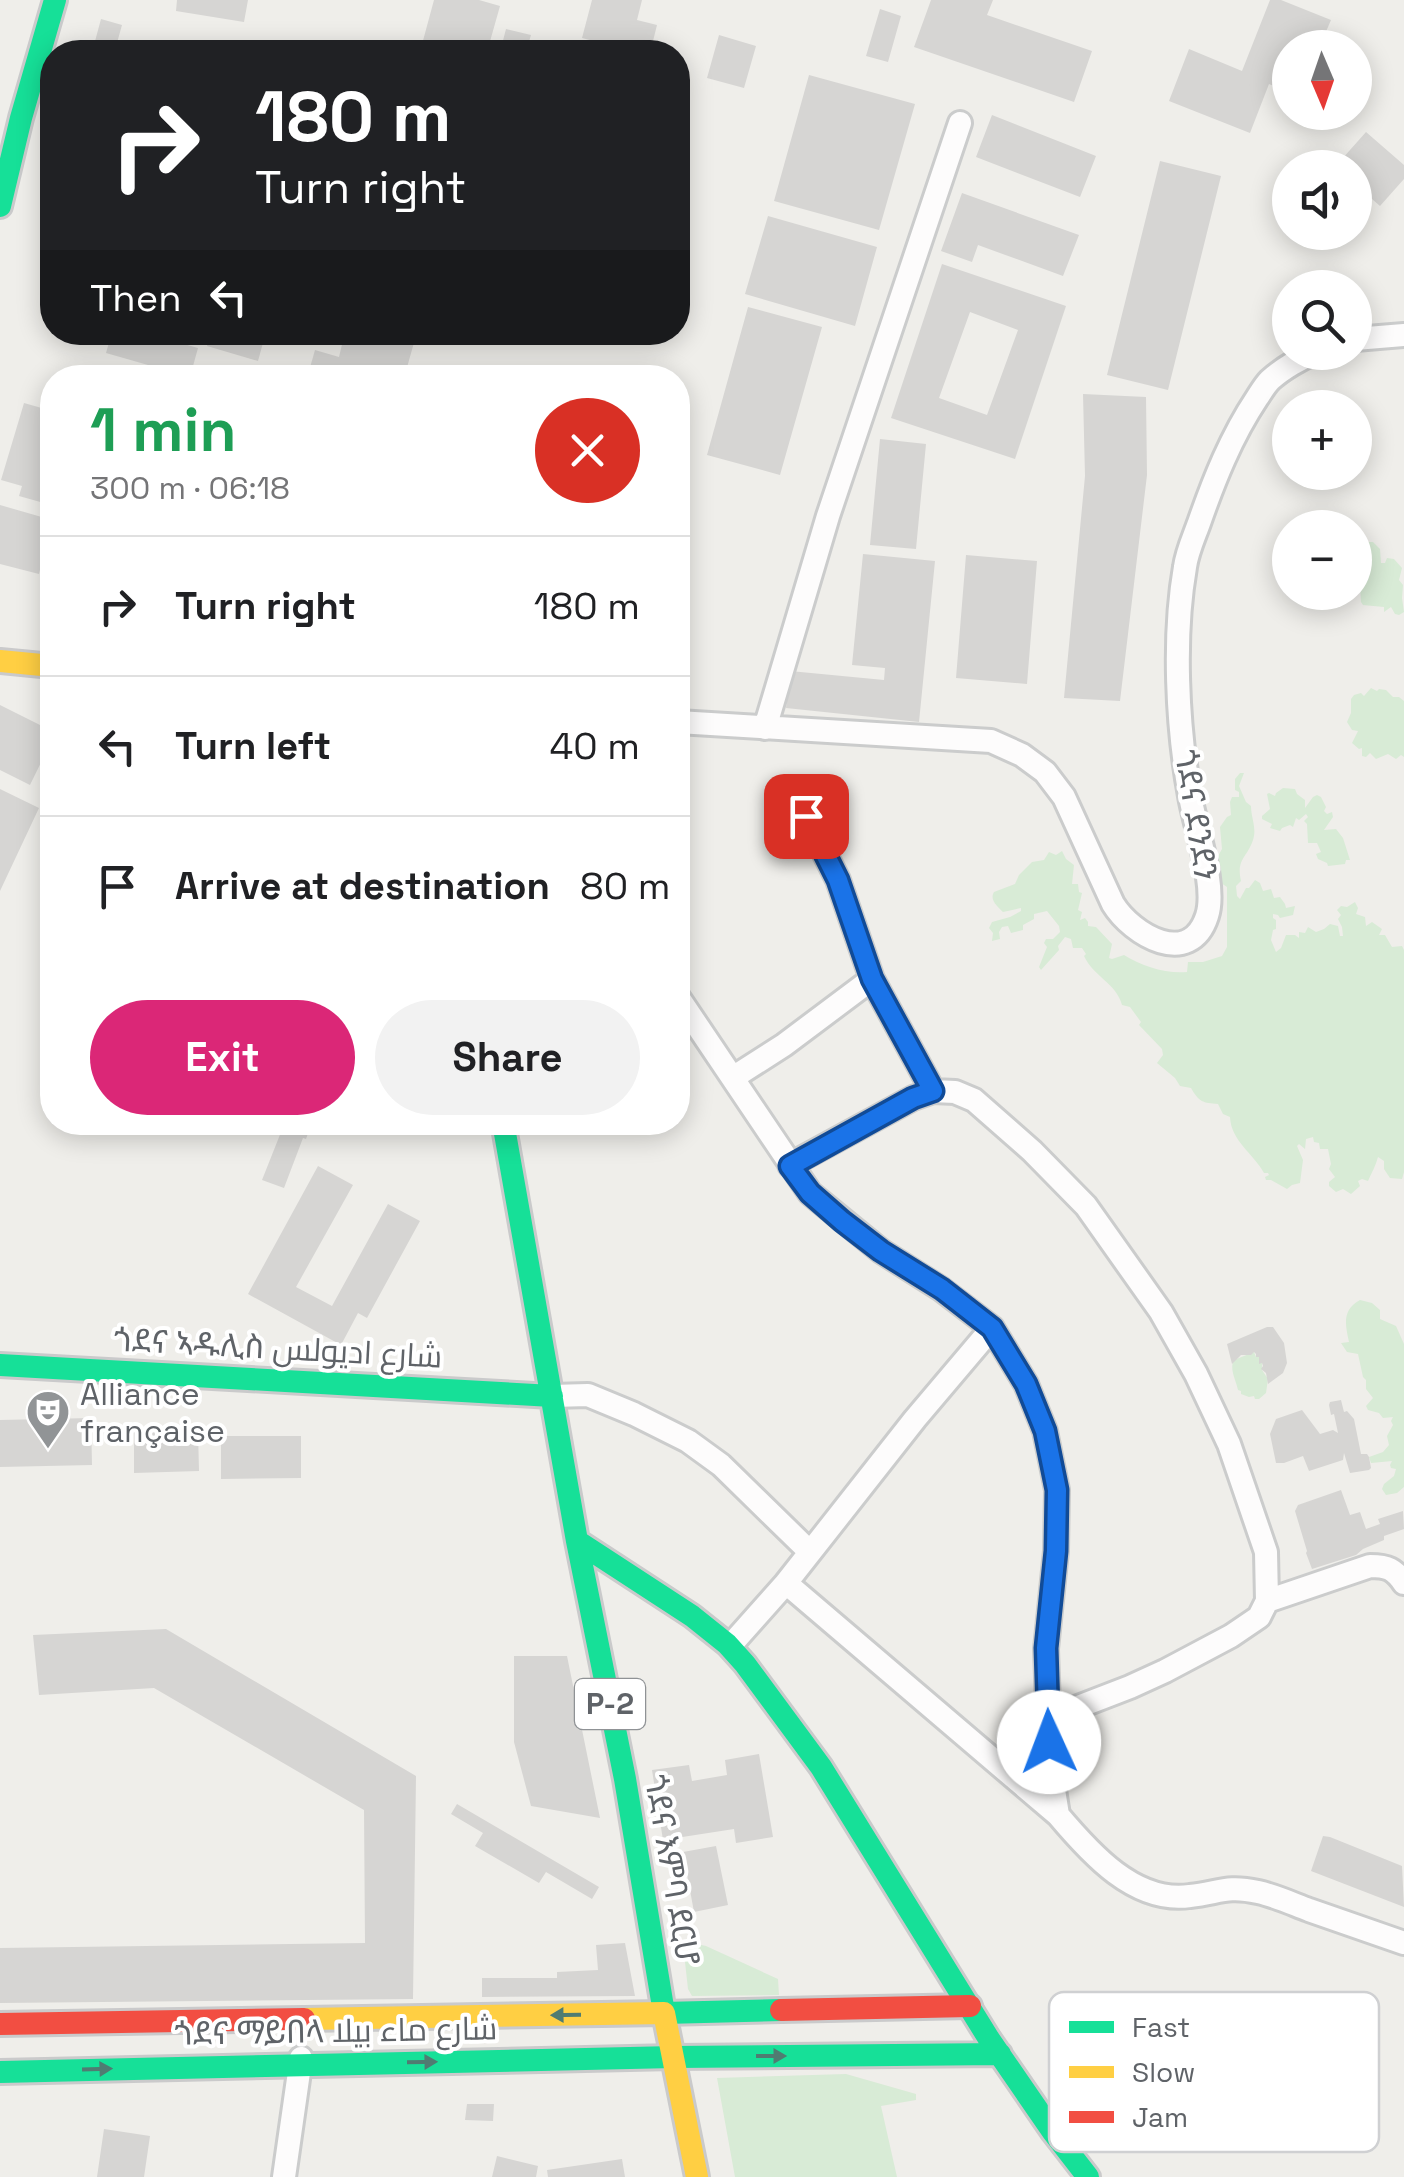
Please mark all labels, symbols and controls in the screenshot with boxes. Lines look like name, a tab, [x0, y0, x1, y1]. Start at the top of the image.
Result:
north arrow	[1272, 30, 1372, 130]
map controls	[1272, 30, 1372, 610]
text: 180 m	[255, 72, 452, 161]
icon: right	[90, 80, 220, 210]
button: sound	[1272, 150, 1372, 250]
text: Turn right	[255, 159, 466, 216]
icon: left	[201, 270, 256, 325]
button: search	[1272, 270, 1372, 370]
text: Then	[90, 274, 181, 322]
button: +	[1272, 390, 1372, 490]
text: 1 min	[90, 392, 237, 469]
button: close	[535, 398, 640, 503]
text: 300 m · 06:18	[90, 468, 290, 508]
button: −	[1272, 510, 1372, 610]
icon: right	[90, 579, 145, 634]
text: Turn right	[175, 582, 356, 630]
text: 180 m	[534, 582, 640, 630]
icon: left	[90, 719, 145, 774]
text: Turn left	[175, 722, 331, 770]
text: 40 m	[549, 722, 640, 770]
street label: ጎደና ደንደን	[1166, 747, 1226, 883]
pin	[764, 774, 849, 859]
icon: arrive	[779, 789, 834, 844]
icon: arrive	[90, 859, 145, 914]
text: Arrive at destination	[175, 862, 550, 910]
text: 80 m	[580, 862, 670, 910]
button: Exit	[90, 1000, 355, 1115]
button: Share	[375, 1000, 640, 1115]
street label: ጎደና ኣዱሊስ شارع اديولس	[113, 1319, 443, 1379]
place label: Alliance française	[80, 1374, 225, 1451]
theatre icon: Alliance française	[25, 1389, 71, 1450]
road number: P-2	[575, 1679, 645, 1729]
position arrow	[997, 1690, 1101, 1794]
street label: ጎደና እምባ ደርሆ	[636, 1772, 708, 1969]
legend	[1049, 1992, 1379, 2152]
one-way arrow	[550, 2007, 582, 2023]
street label: ጎደና ማይበላ شارع ماء بيلا	[174, 2008, 498, 2056]
text: Fast	[1132, 2009, 1190, 2045]
one-way arrow	[756, 2048, 788, 2064]
one-way arrow	[407, 2053, 439, 2069]
text: Slow	[1132, 2054, 1195, 2090]
one-way arrow	[82, 2061, 114, 2077]
text: Jam	[1132, 2099, 1188, 2135]

